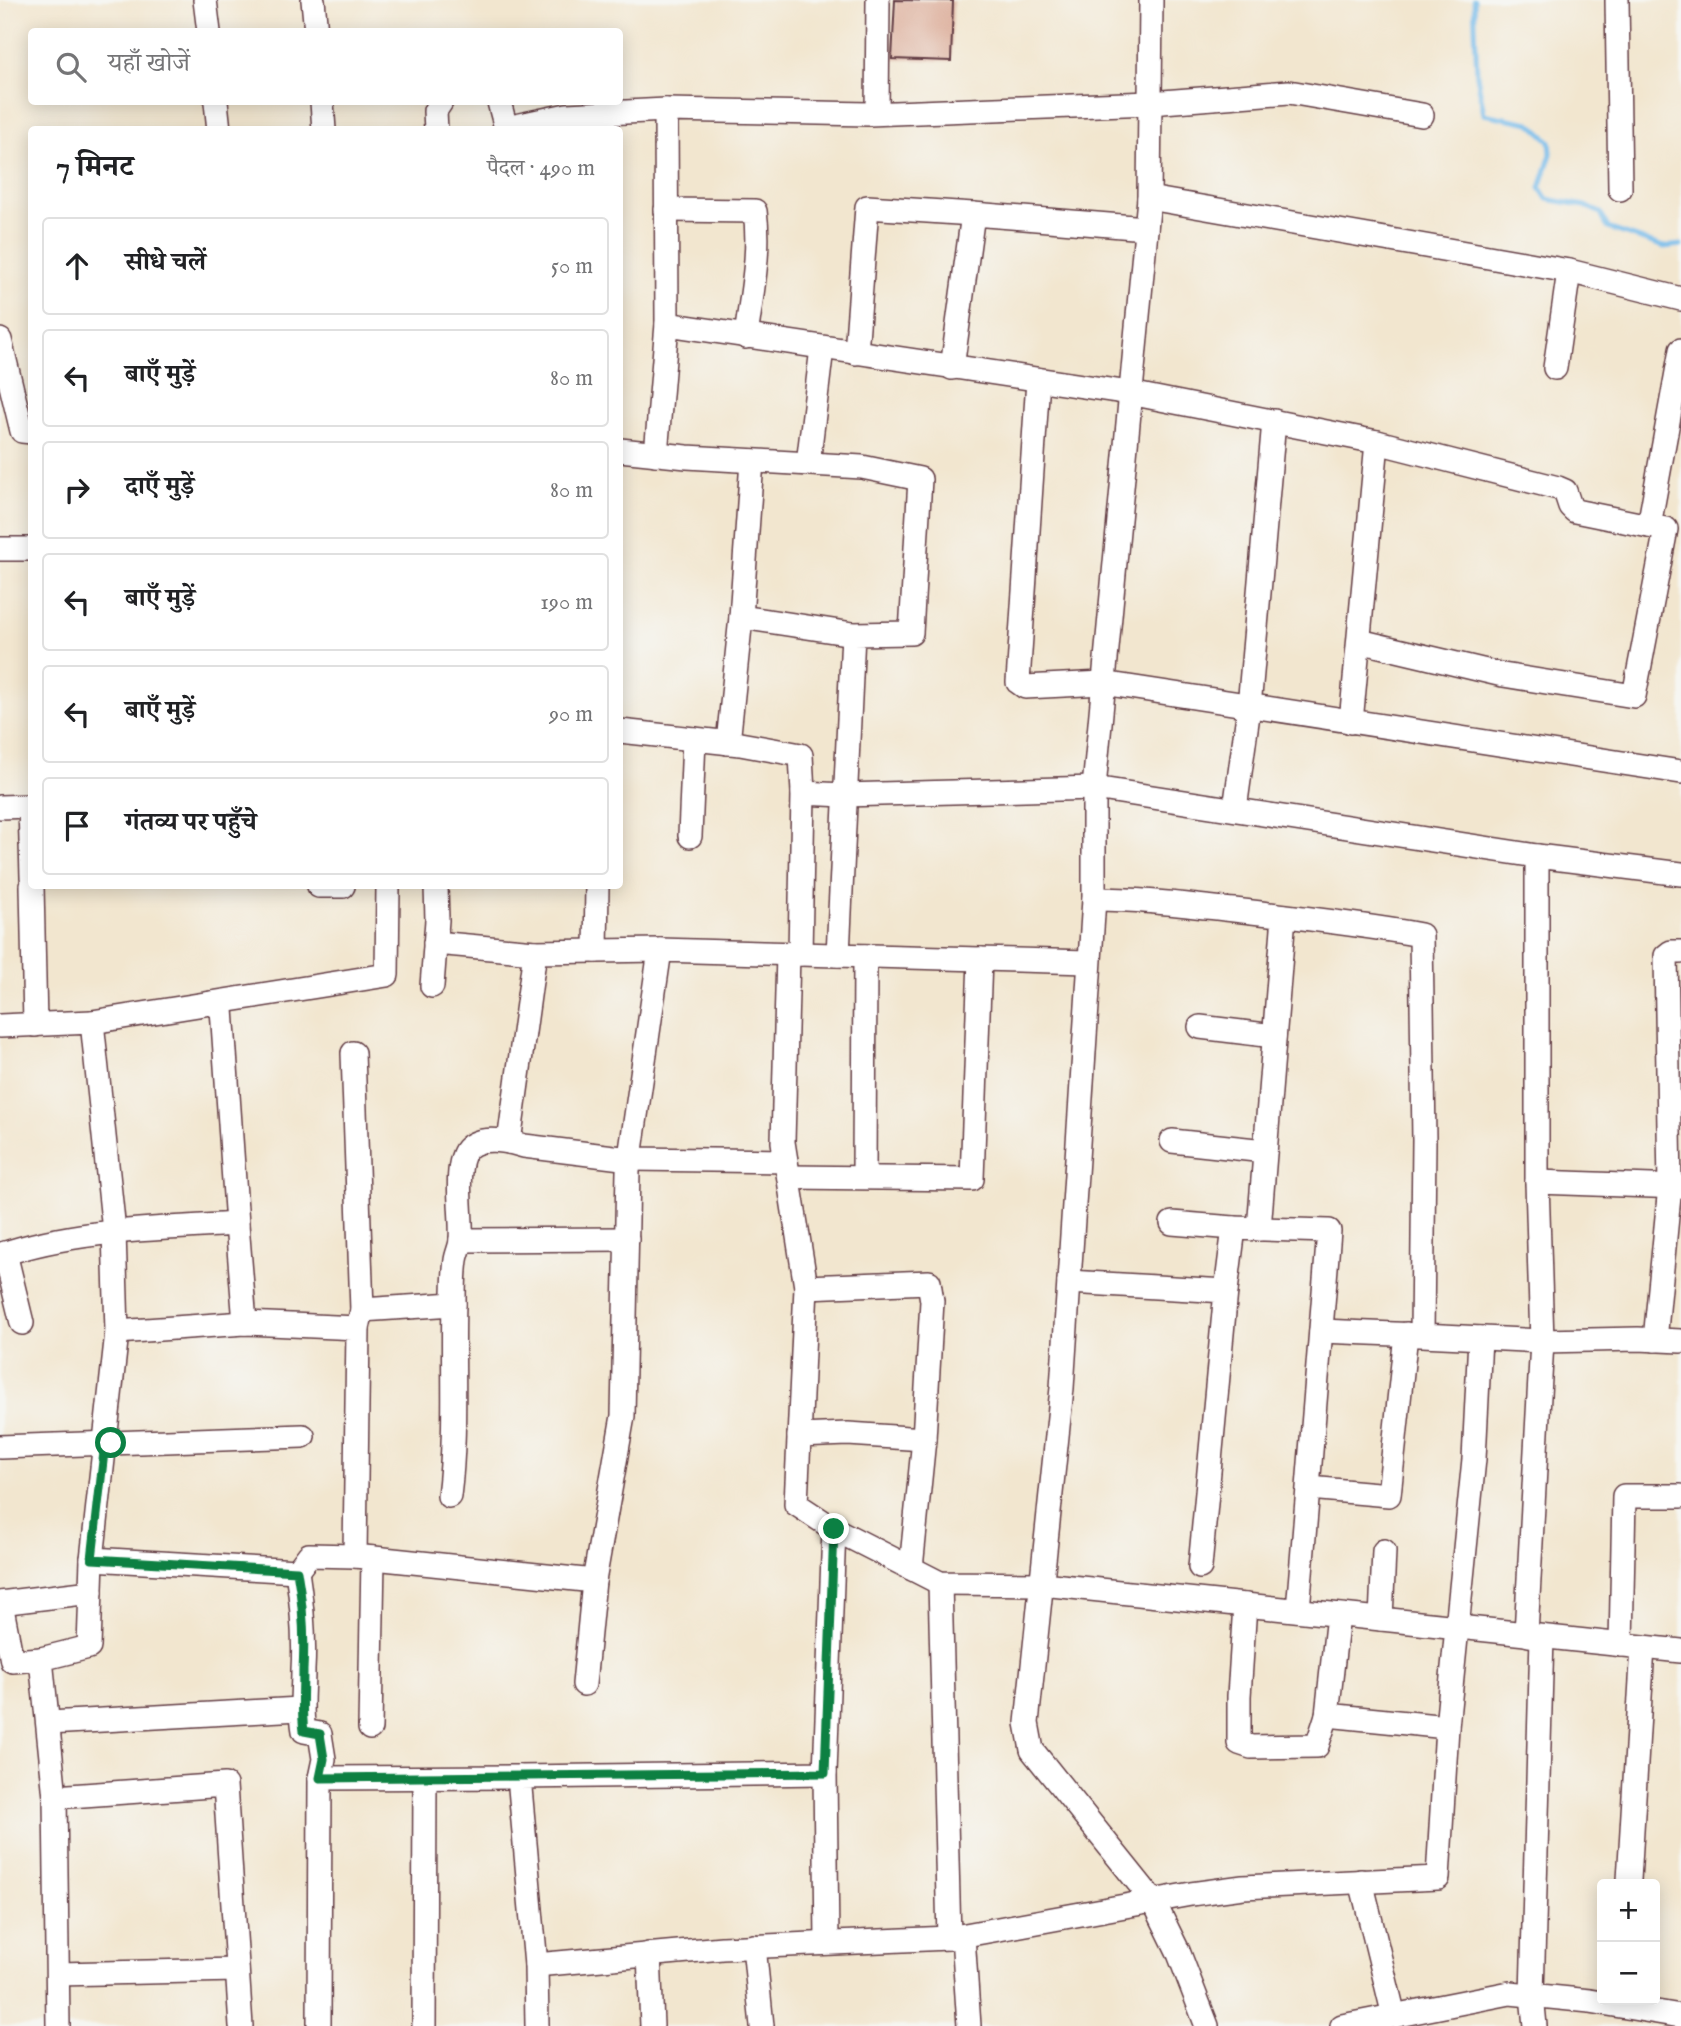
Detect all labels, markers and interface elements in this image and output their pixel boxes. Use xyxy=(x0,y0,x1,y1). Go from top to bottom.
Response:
search box xyxy=(28,28,623,105)
text: यहाँ खोजें xyxy=(108,47,190,80)
icon: search xyxy=(52,48,90,86)
text: 7 मिनट xyxy=(56,149,133,187)
text: पैदल · 490 m xyxy=(487,154,595,183)
text: सीधे चलें xyxy=(125,246,206,279)
icon: ahead xyxy=(58,247,96,285)
text: 50 m xyxy=(551,252,593,281)
text: बाएँ मुड़ें xyxy=(125,358,195,391)
icon: left xyxy=(58,359,96,397)
text: 80 m xyxy=(550,364,593,393)
text: दाएँ मुड़ें xyxy=(125,470,194,503)
icon: right xyxy=(58,471,96,509)
text: 80 m xyxy=(550,476,593,505)
text: बाएँ मुड़ें xyxy=(125,582,195,615)
icon: left xyxy=(58,583,96,621)
text: 190 m xyxy=(540,588,593,617)
text: बाएँ मुड़ें xyxy=(125,694,195,727)
icon: left xyxy=(58,695,96,733)
text: 90 m xyxy=(549,700,593,729)
text: गंतव्य पर पहुँचे xyxy=(125,806,257,839)
icon: arrive xyxy=(58,807,96,845)
route start xyxy=(95,1427,126,1458)
route end xyxy=(818,1513,849,1544)
map controls xyxy=(1597,1879,1660,2005)
button: + xyxy=(1597,1879,1660,1942)
button: − xyxy=(1597,1942,1660,2005)

